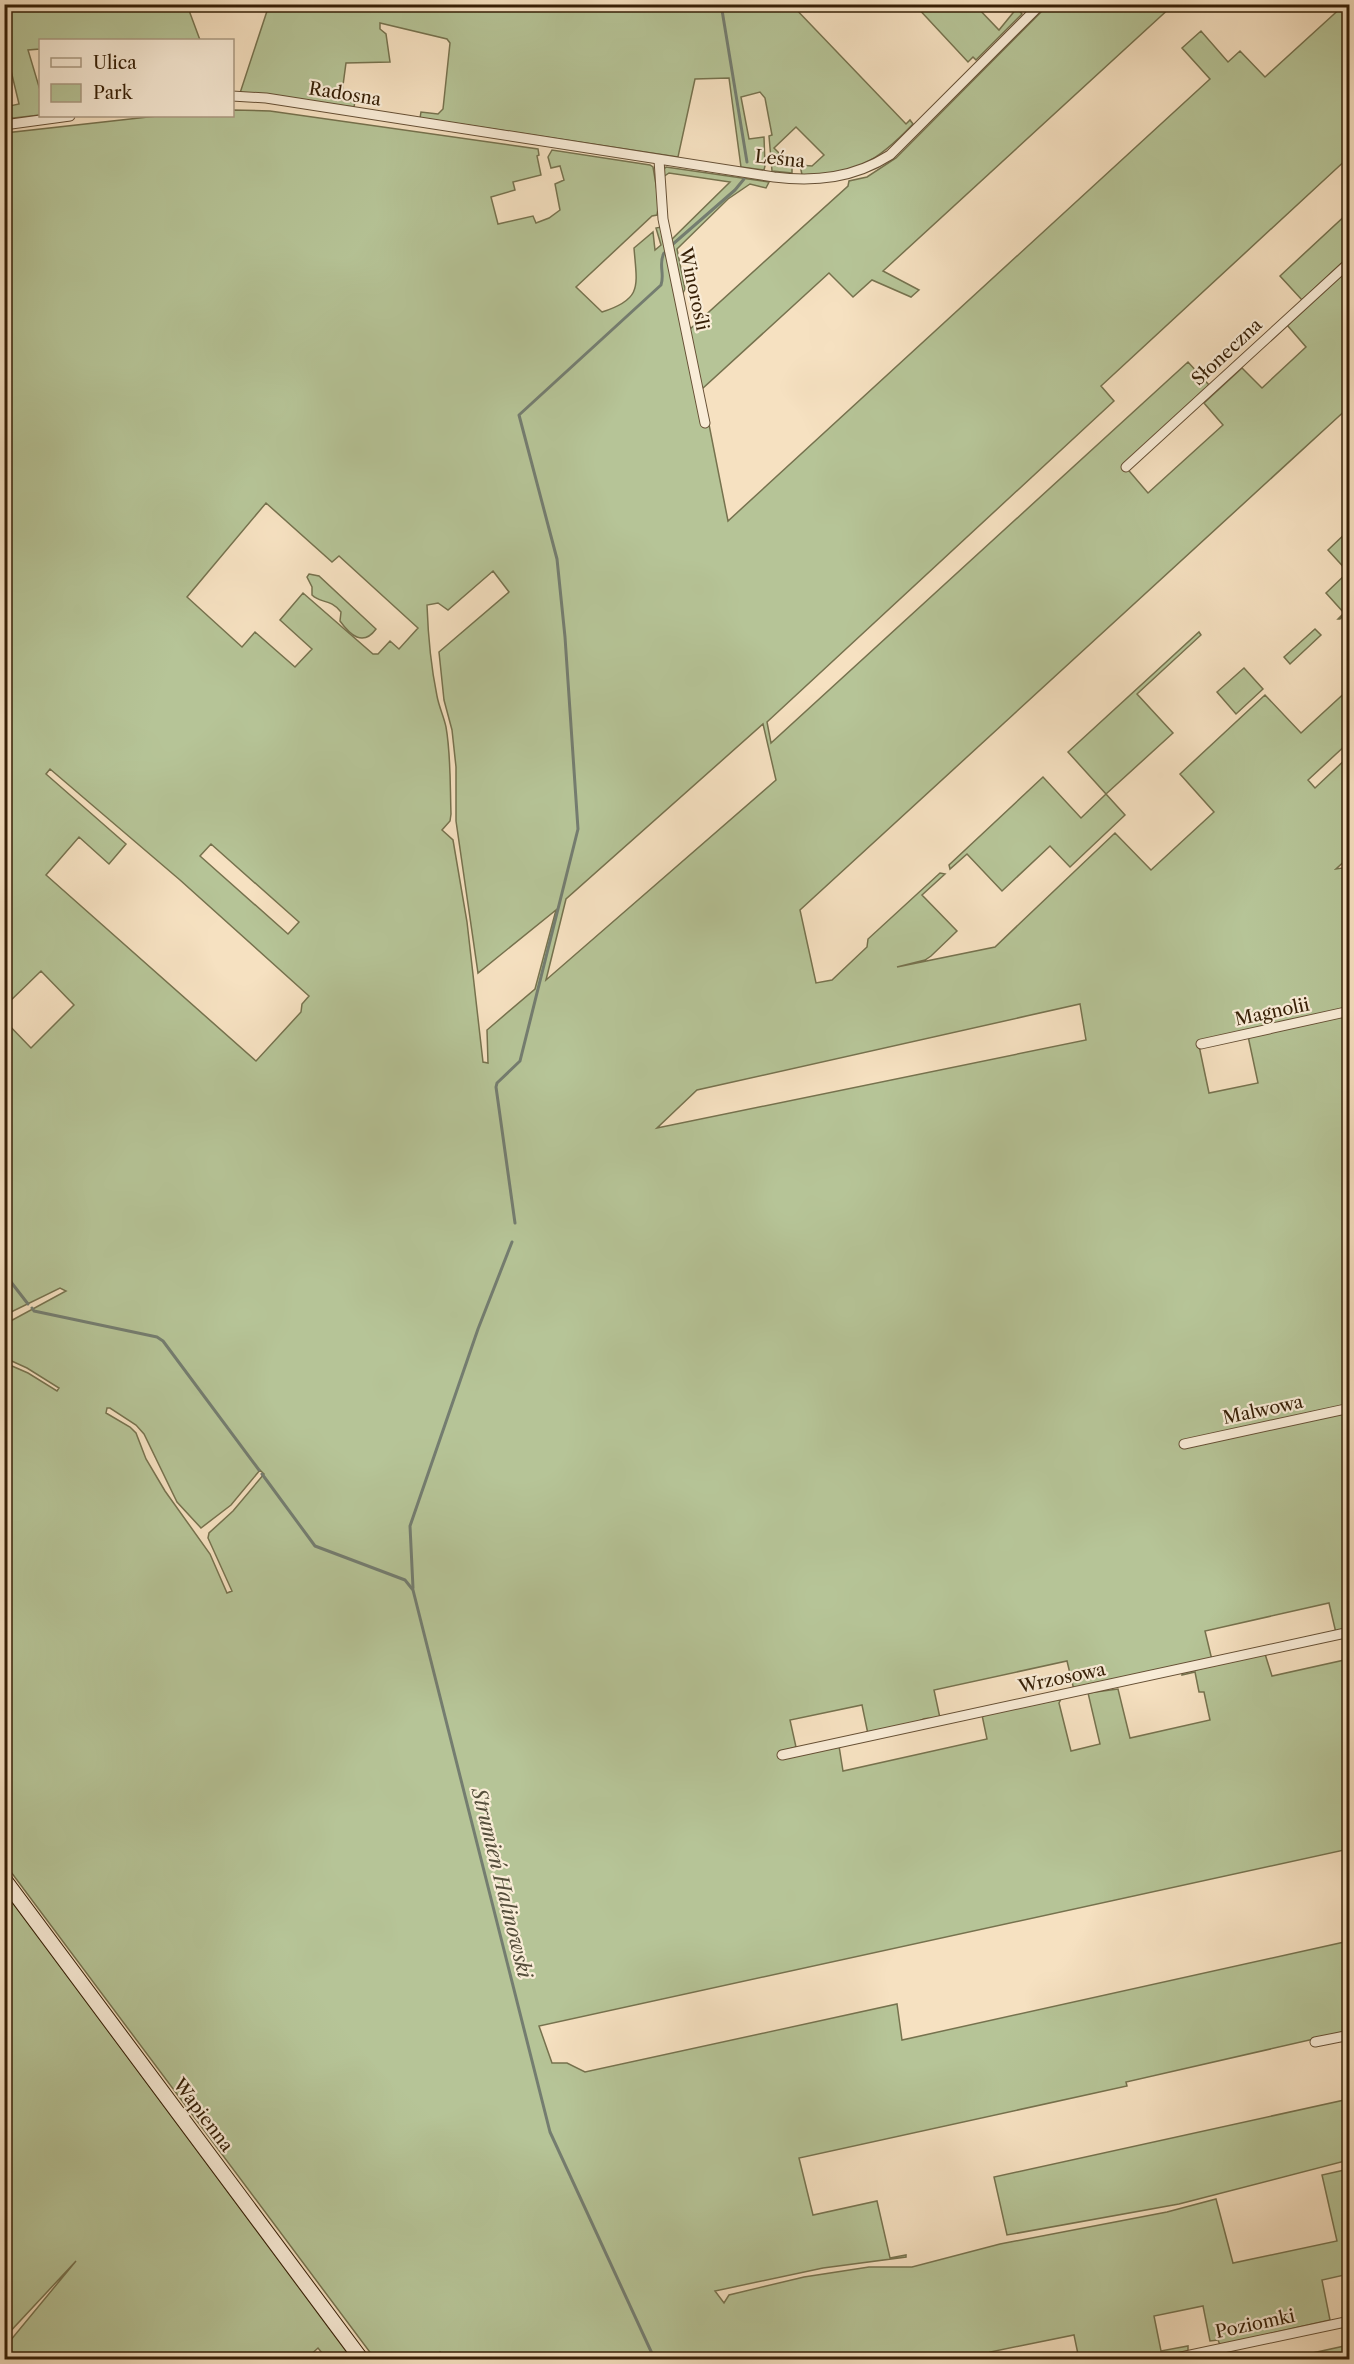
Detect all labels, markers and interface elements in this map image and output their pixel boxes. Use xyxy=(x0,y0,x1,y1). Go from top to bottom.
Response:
legend xyxy=(39,39,234,117)
text: Ulica xyxy=(93,52,137,74)
street label: Radosna xyxy=(307,77,383,111)
text: Park xyxy=(93,82,134,104)
street label: Leśna xyxy=(754,145,807,173)
street label: Winorośli xyxy=(674,244,714,333)
street label: Słoneczna xyxy=(1187,314,1267,390)
street label: Magnolii xyxy=(1233,993,1312,1031)
street label: Malwowa xyxy=(1221,1391,1306,1429)
street label: Wrzosowa xyxy=(1015,1658,1108,1698)
water label: Strumień Halinowski xyxy=(467,1784,538,1982)
street label: Wapienna xyxy=(168,2073,238,2156)
street label: Poziomki xyxy=(1213,2305,1297,2343)

